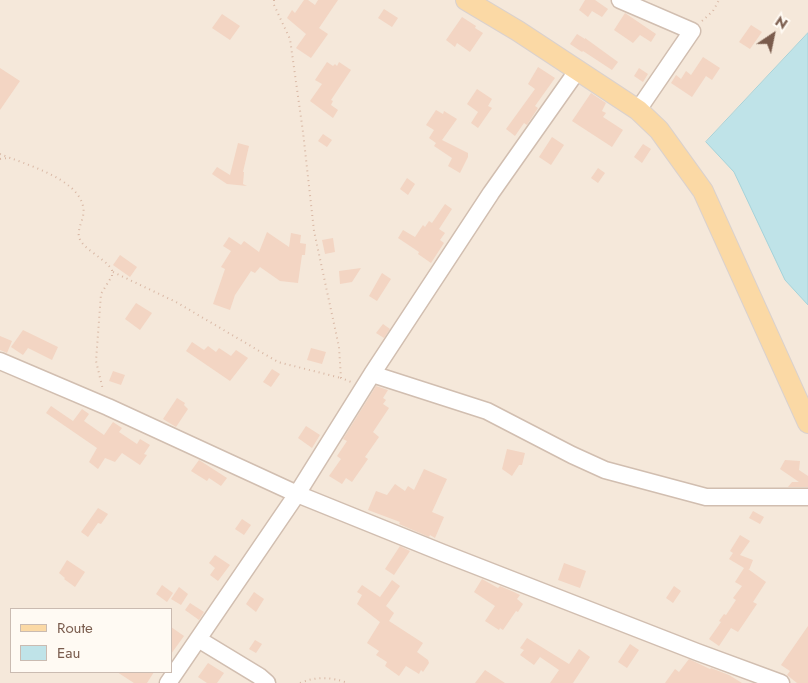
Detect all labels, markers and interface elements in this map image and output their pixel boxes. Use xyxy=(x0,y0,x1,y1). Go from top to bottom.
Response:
north arrow xyxy=(748,10,798,60)
text: N xyxy=(771,11,792,34)
legend xyxy=(10,608,172,673)
text: Route xyxy=(57,617,93,639)
text: Eau xyxy=(57,642,80,664)

